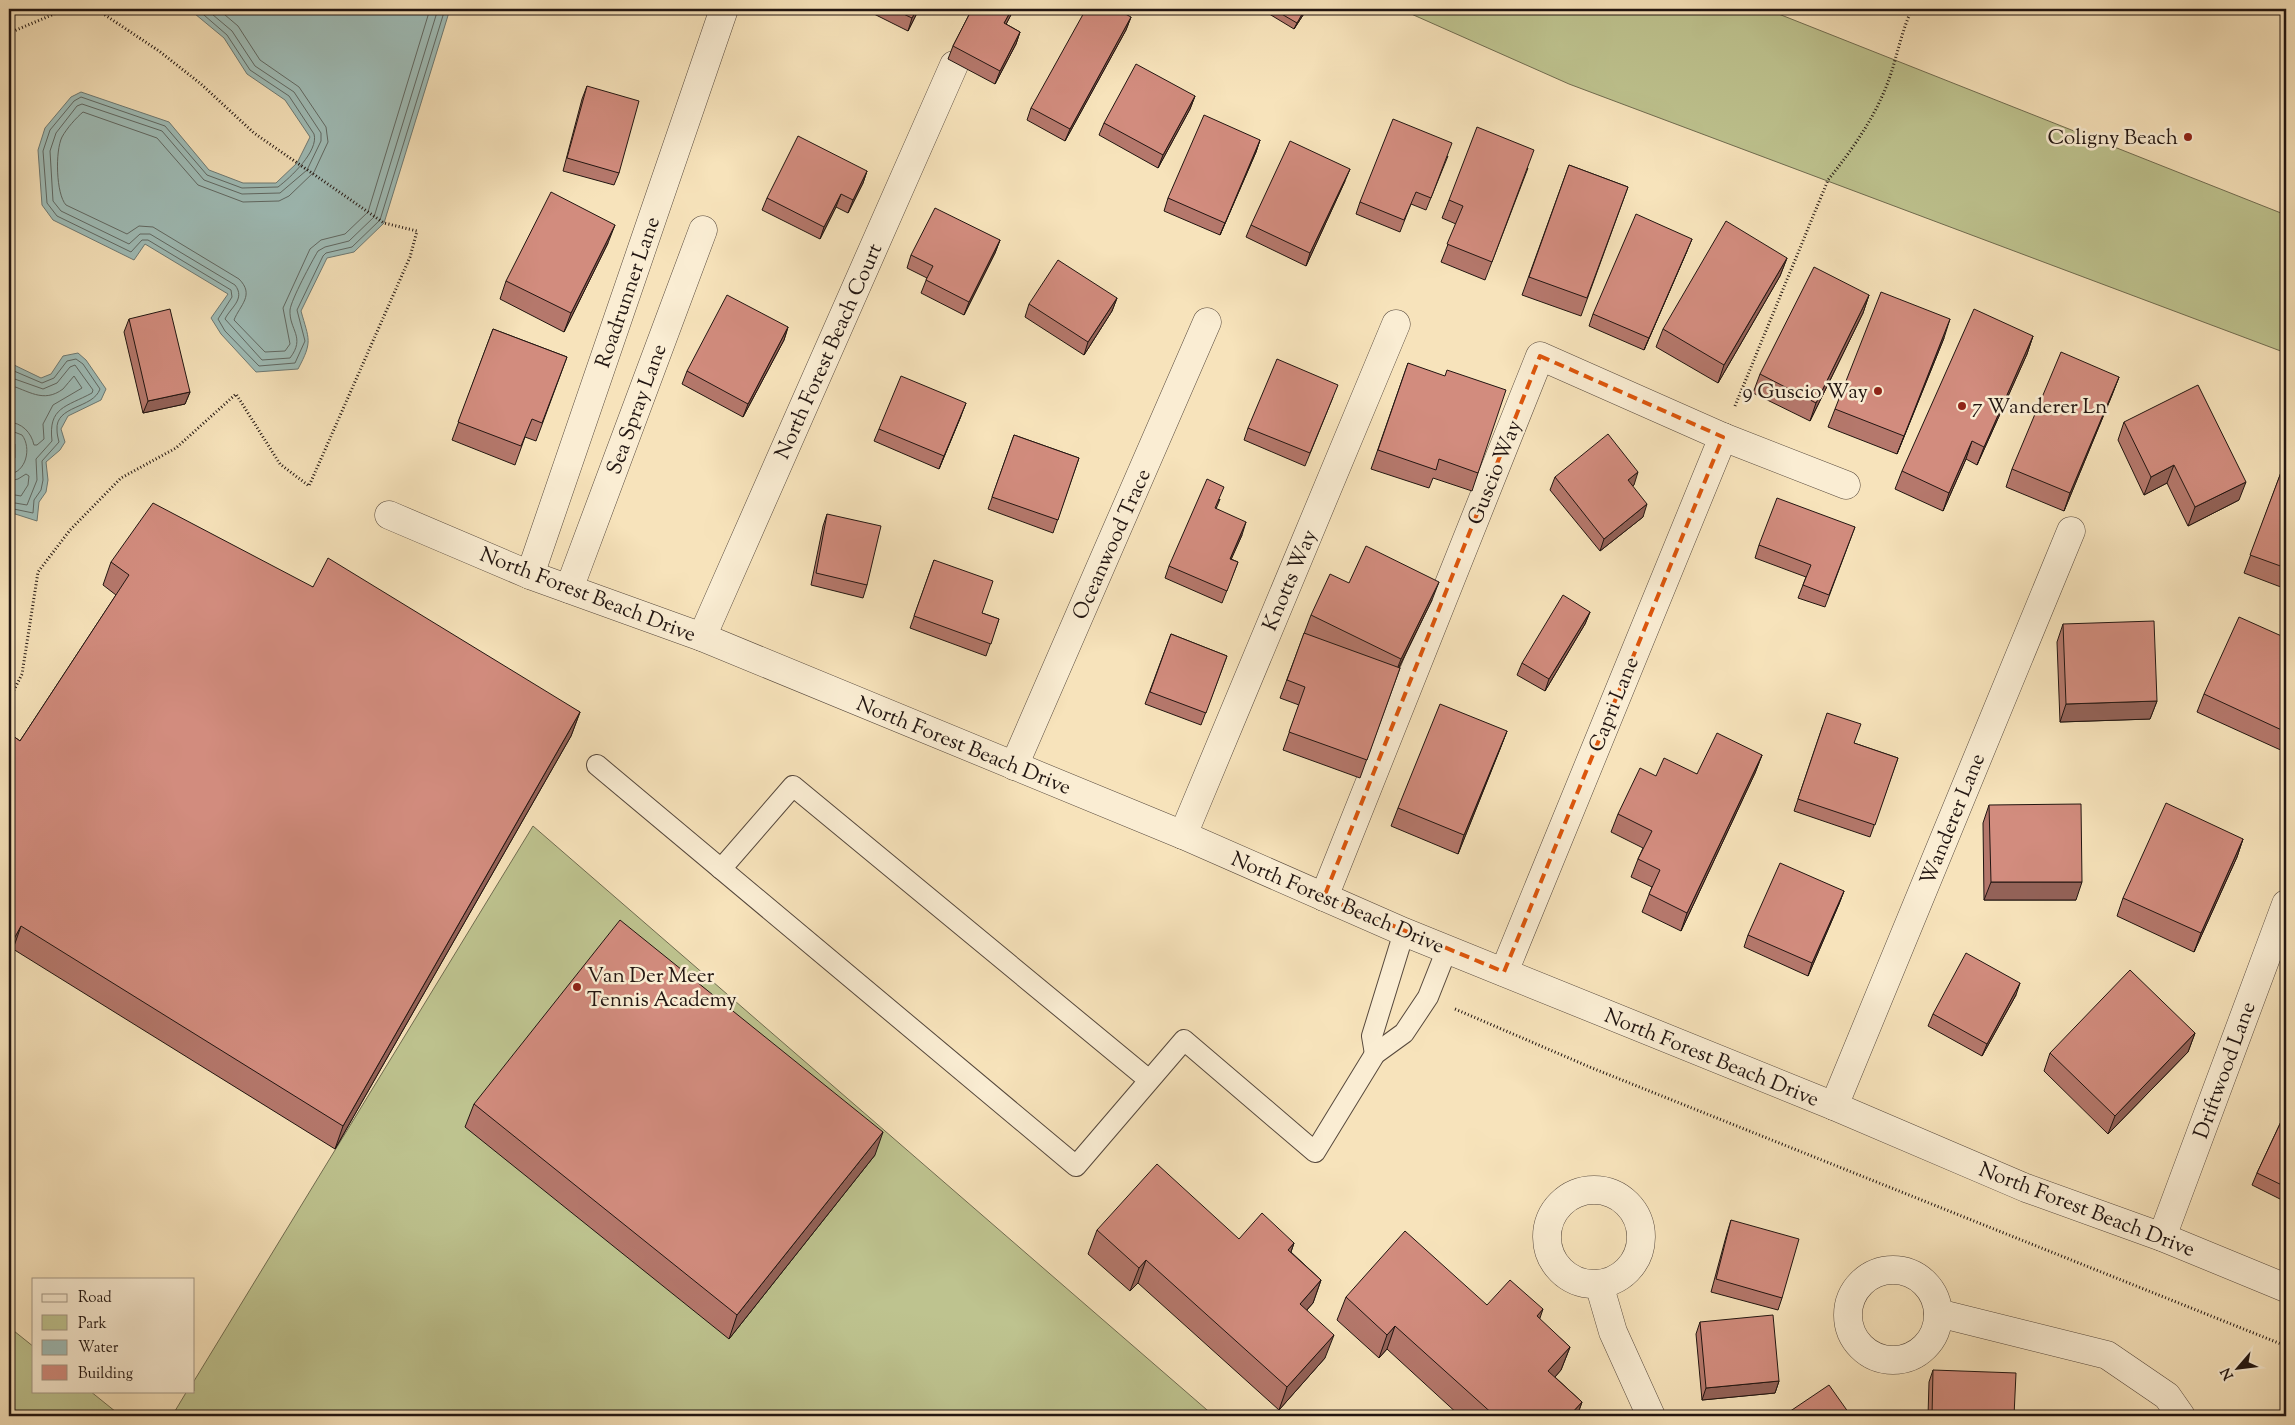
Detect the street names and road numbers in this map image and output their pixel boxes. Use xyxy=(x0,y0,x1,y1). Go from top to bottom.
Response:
street label: Roadrunner Lane xyxy=(589,213,669,372)
street label: North Forest Beach Court xyxy=(769,239,891,465)
street label: Sea Spray Lane xyxy=(600,340,675,479)
street label: Guscio Way xyxy=(1461,415,1531,530)
street label: Oceanwood Trace xyxy=(1066,464,1160,625)
street label: Knotts Way xyxy=(1256,525,1326,636)
street label: North Forest Beach Drive xyxy=(475,541,700,651)
street label: Capri Lane xyxy=(1582,653,1648,757)
street label: North Forest Beach Drive xyxy=(851,690,1075,804)
street label: Wanderer Lane xyxy=(1914,749,1994,890)
street label: North Forest Beach Drive xyxy=(1226,845,1449,962)
street label: Driftwood Lane xyxy=(2187,998,2265,1143)
street label: North Forest Beach Drive xyxy=(1599,1002,1823,1116)
street label: North Forest Beach Drive xyxy=(1974,1156,2199,1266)

